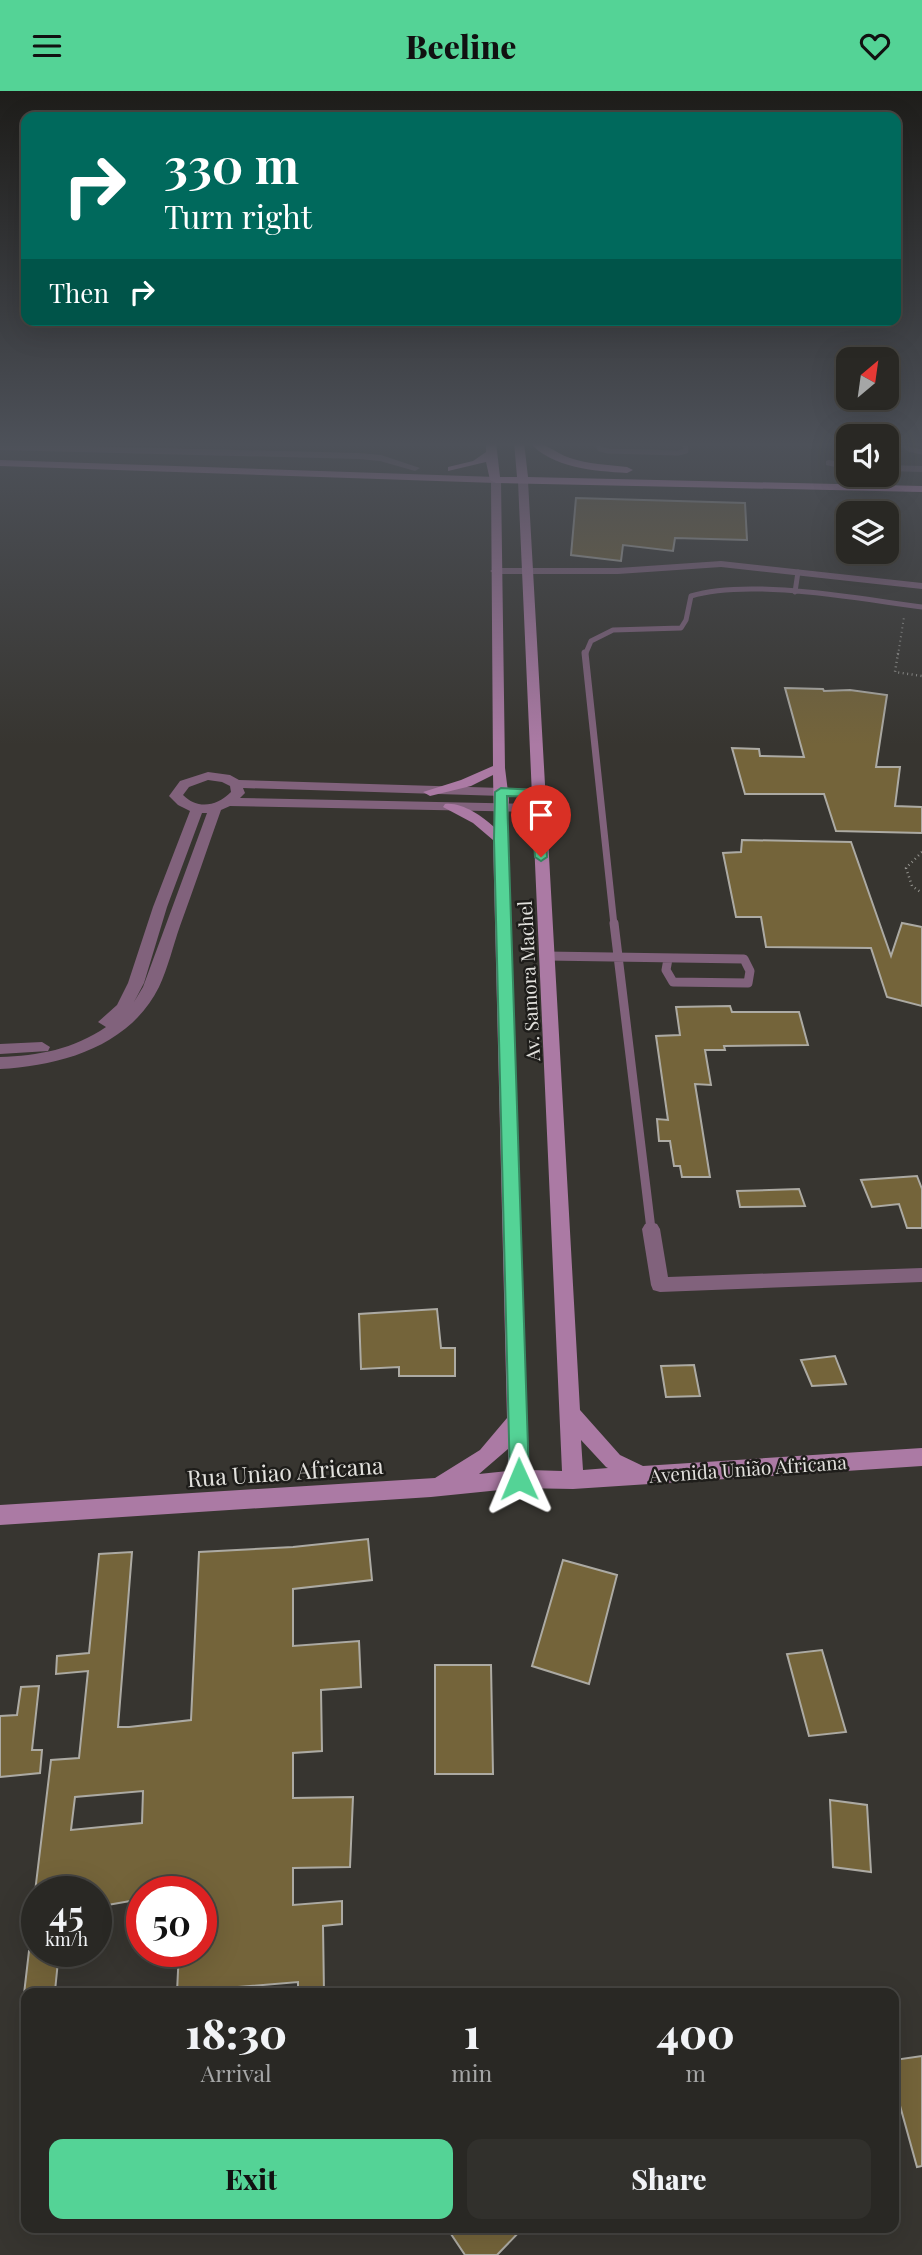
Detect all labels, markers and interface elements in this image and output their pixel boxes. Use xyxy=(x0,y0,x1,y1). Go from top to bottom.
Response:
text: Beeline xyxy=(406,24,516,67)
icon: menu xyxy=(28,27,66,65)
icon: heart xyxy=(856,27,894,65)
text: 330 m xyxy=(164,131,299,196)
icon: right xyxy=(49,140,140,231)
text: Turn right xyxy=(164,194,312,237)
icon: right xyxy=(123,273,161,311)
text: Then xyxy=(49,275,109,310)
north arrow xyxy=(836,347,900,409)
map controls xyxy=(836,347,899,564)
button: sound xyxy=(836,424,899,487)
button: layers xyxy=(836,501,899,564)
pin xyxy=(511,785,571,857)
icon: arrive xyxy=(522,796,560,834)
street label: Av. Samora Machel xyxy=(511,899,545,1063)
position arrow xyxy=(482,1442,556,1516)
street label: Avenida União Africana xyxy=(647,1448,848,1488)
street label: Rua Uniao Africana xyxy=(186,1449,385,1493)
speed limit sign: 50 xyxy=(126,1876,217,1967)
text: 45 xyxy=(49,1889,84,1936)
text: km/h xyxy=(45,1927,88,1951)
text: 18:30 xyxy=(185,2004,287,2060)
text: 1 xyxy=(464,2004,480,2060)
text: 400 xyxy=(657,2004,735,2060)
text: Arrival xyxy=(201,2057,272,2088)
text: min xyxy=(451,2057,492,2088)
text: m xyxy=(685,2057,706,2088)
button: Exit xyxy=(49,2139,453,2219)
button: Share xyxy=(467,2139,871,2219)

